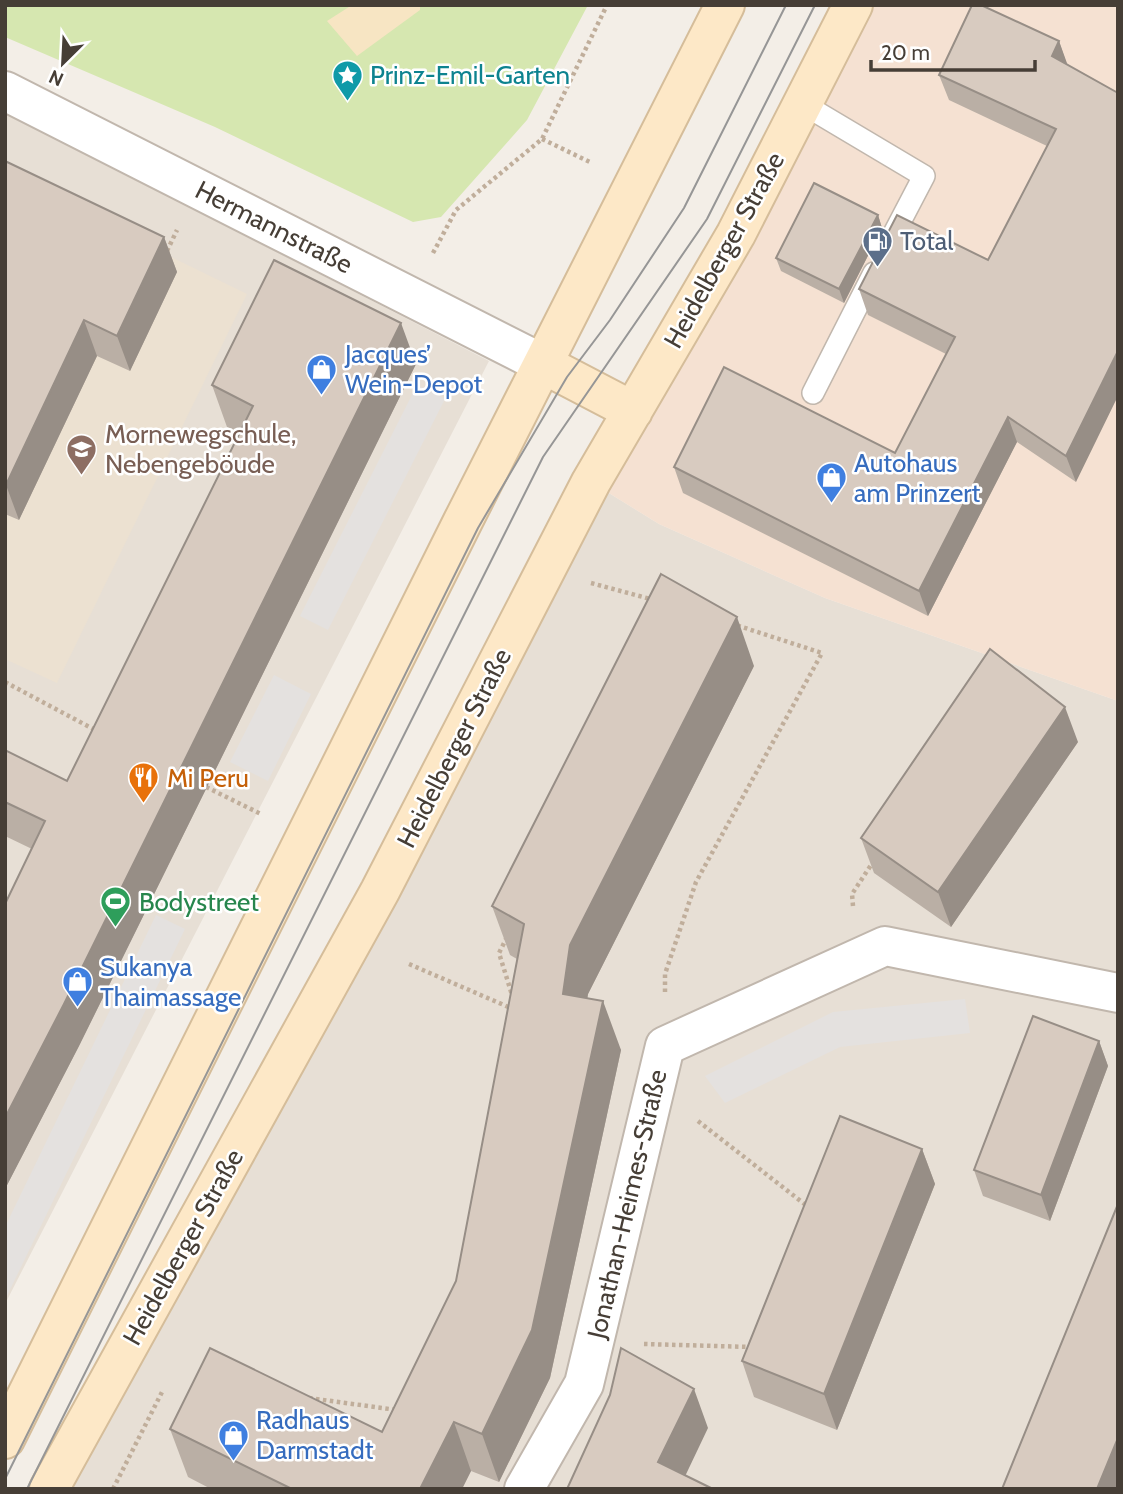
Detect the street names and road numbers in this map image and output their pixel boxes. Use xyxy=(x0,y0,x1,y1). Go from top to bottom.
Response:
street label: Heidelberger Straße xyxy=(657,146,791,354)
street label: Hermannstraße xyxy=(190,174,358,280)
street label: Heidelberger Straße xyxy=(390,643,518,853)
street label: Jonathan-Heimes-Straße xyxy=(580,1066,674,1342)
street label: Heidelberger Straße xyxy=(116,1143,250,1351)

